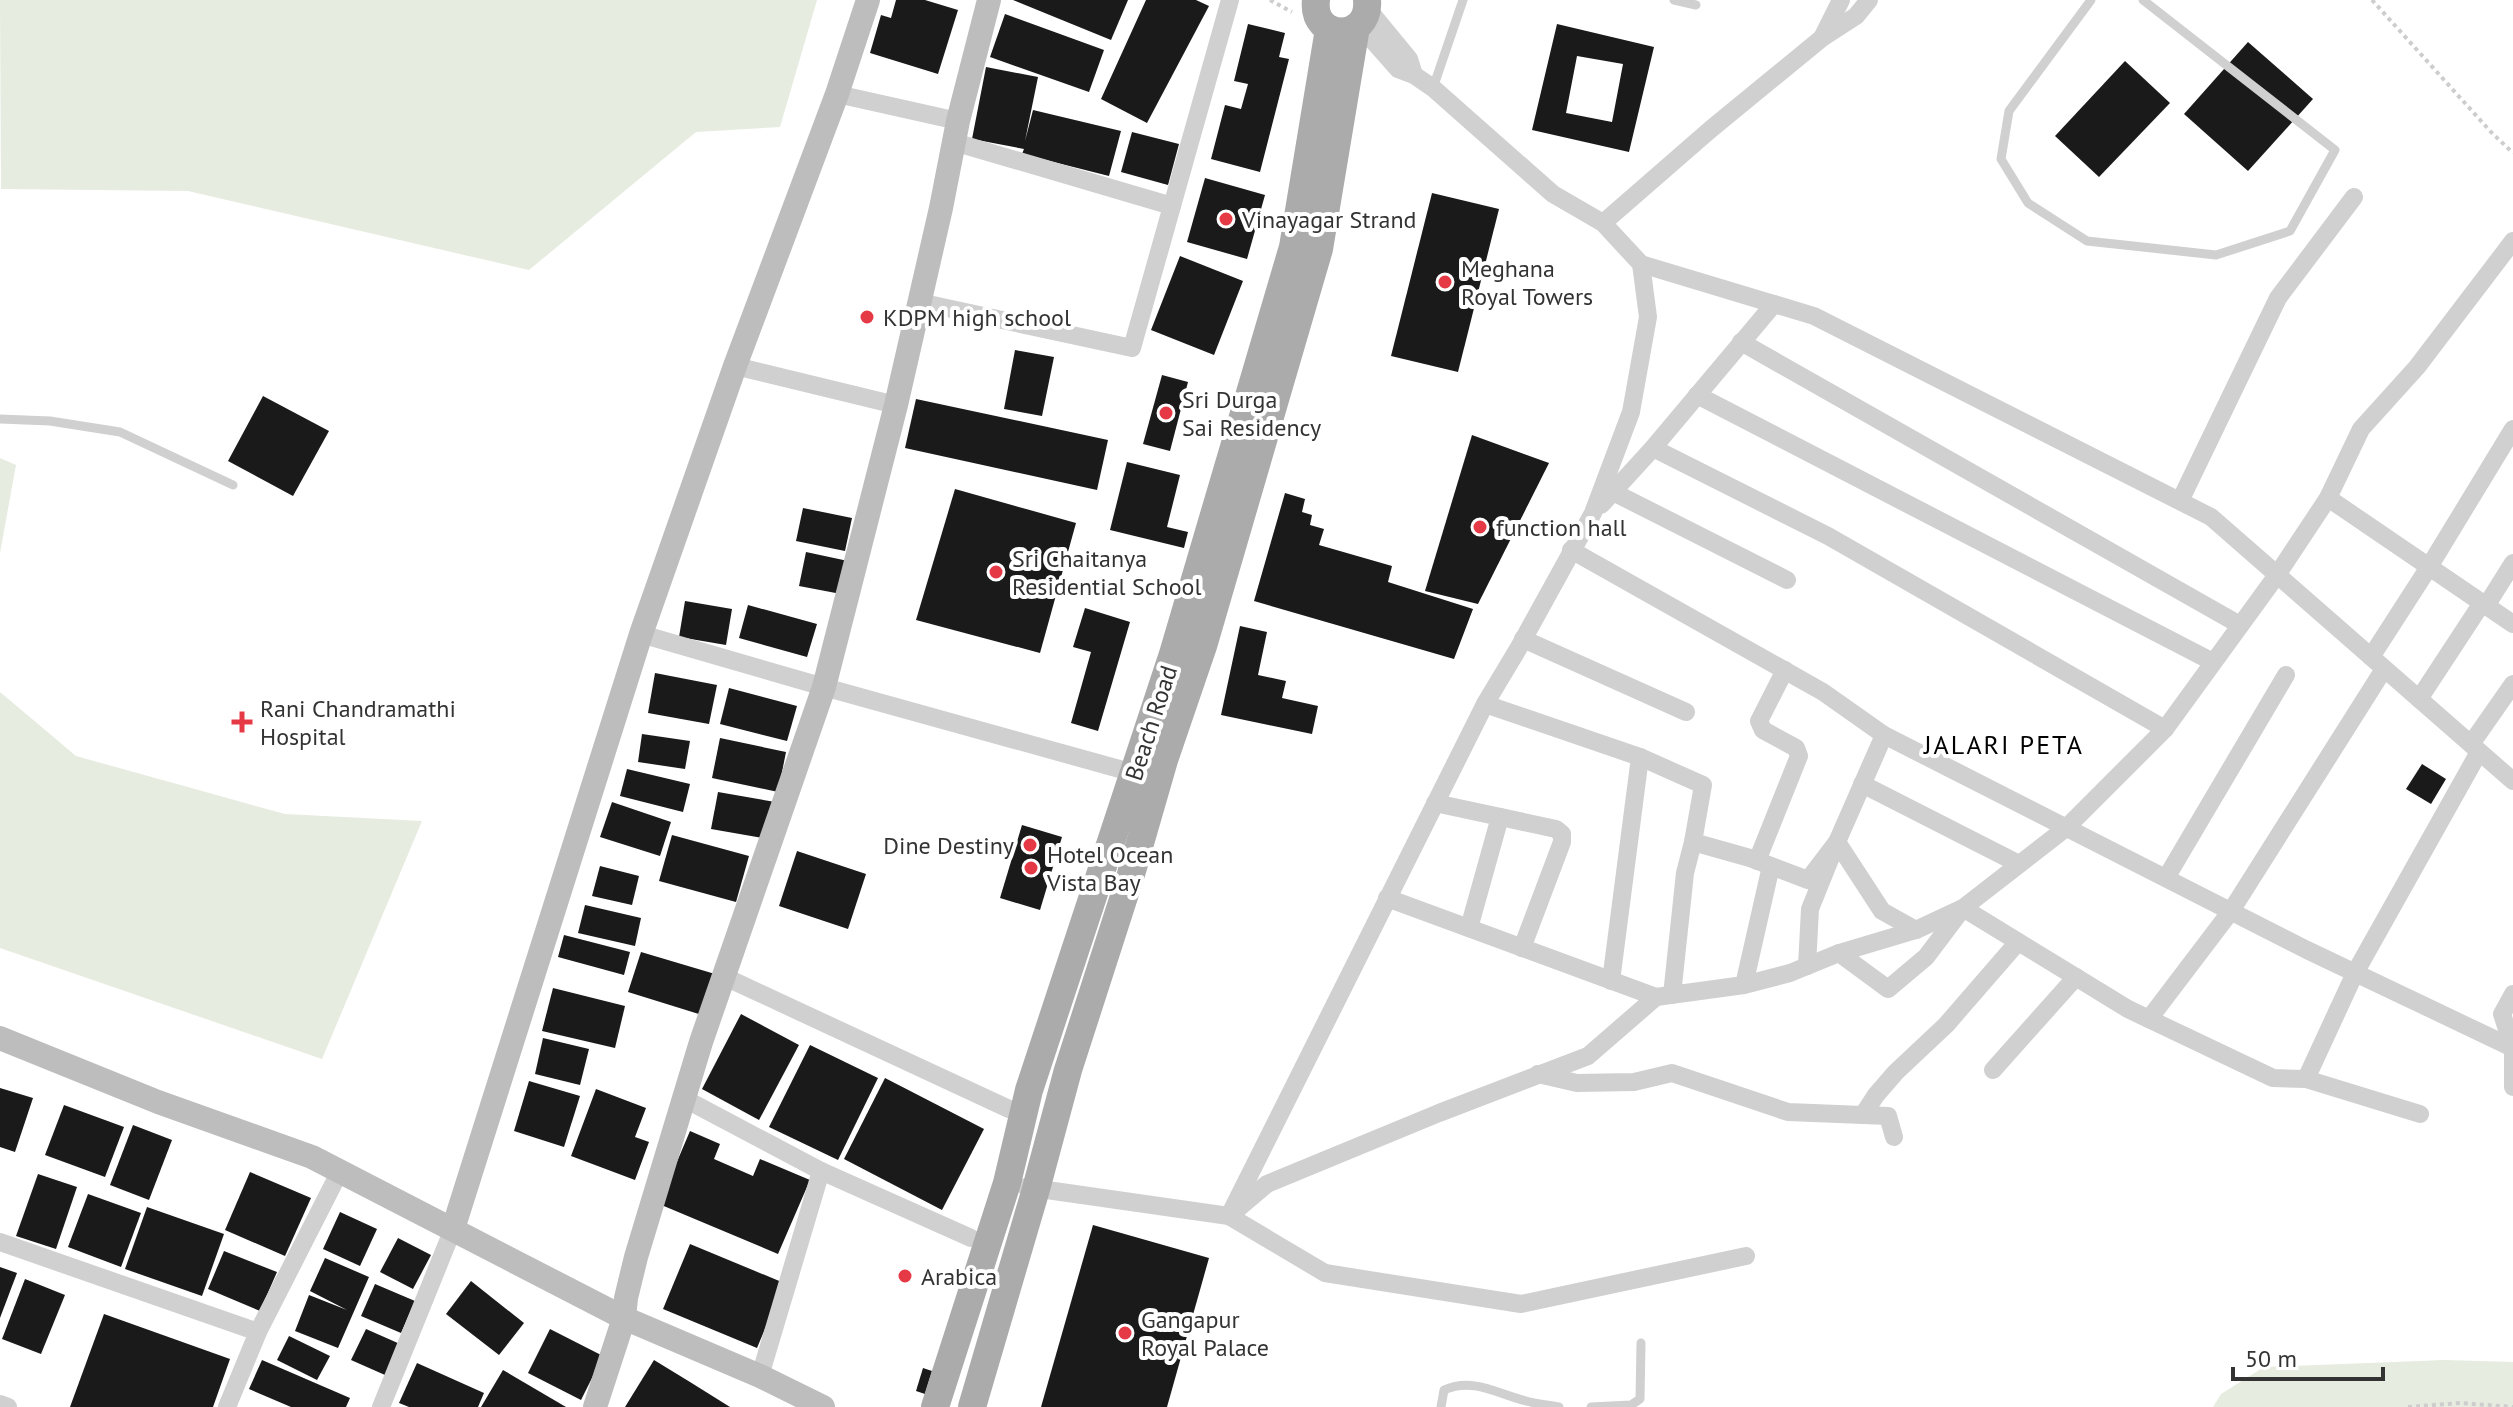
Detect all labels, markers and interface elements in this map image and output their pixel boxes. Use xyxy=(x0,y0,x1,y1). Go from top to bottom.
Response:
place label: Vinayagar Strand xyxy=(1241,204,1417,235)
marker: Vinayagar Strand xyxy=(1217,210,1235,228)
place label: Meghana Royal Towers xyxy=(1461,253,1593,312)
marker: Meghana Royal Towers xyxy=(1436,273,1454,291)
place label: KDPM high school xyxy=(883,302,1071,333)
marker: KDPM high school xyxy=(858,308,876,326)
place label: Sri Durga Sai Residency xyxy=(1182,384,1321,443)
marker: Sri Durga Sai Residency xyxy=(1157,404,1175,422)
place label: function hall xyxy=(1496,512,1627,543)
marker: function hall xyxy=(1471,518,1489,536)
place label: Sri Chaitanya Residential School xyxy=(1012,543,1201,602)
marker: Sri Chaitanya Residential School xyxy=(987,563,1005,581)
street label: Beach Road xyxy=(1118,661,1184,785)
place label: Rani Chandramathi Hospital xyxy=(260,693,456,752)
marker: Rani Chandramathi Hospital xyxy=(231,711,253,733)
district label: JALARI PETA xyxy=(1923,728,2084,761)
place label: Dine Destiny xyxy=(883,830,1014,861)
marker: Dine Destiny xyxy=(1021,836,1039,854)
place label: Hotel Ocean Vista Bay xyxy=(1046,839,1173,898)
marker: Hotel Ocean Vista Bay xyxy=(1022,859,1040,877)
place label: Arabica xyxy=(921,1261,997,1292)
marker: Arabica xyxy=(896,1267,914,1285)
place label: Gangapur Royal Palace xyxy=(1141,1304,1269,1363)
marker: Gangapur Royal Palace xyxy=(1116,1324,1134,1342)
scale bar xyxy=(2233,1331,2383,1381)
text: 50 m xyxy=(2245,1343,2297,1374)

